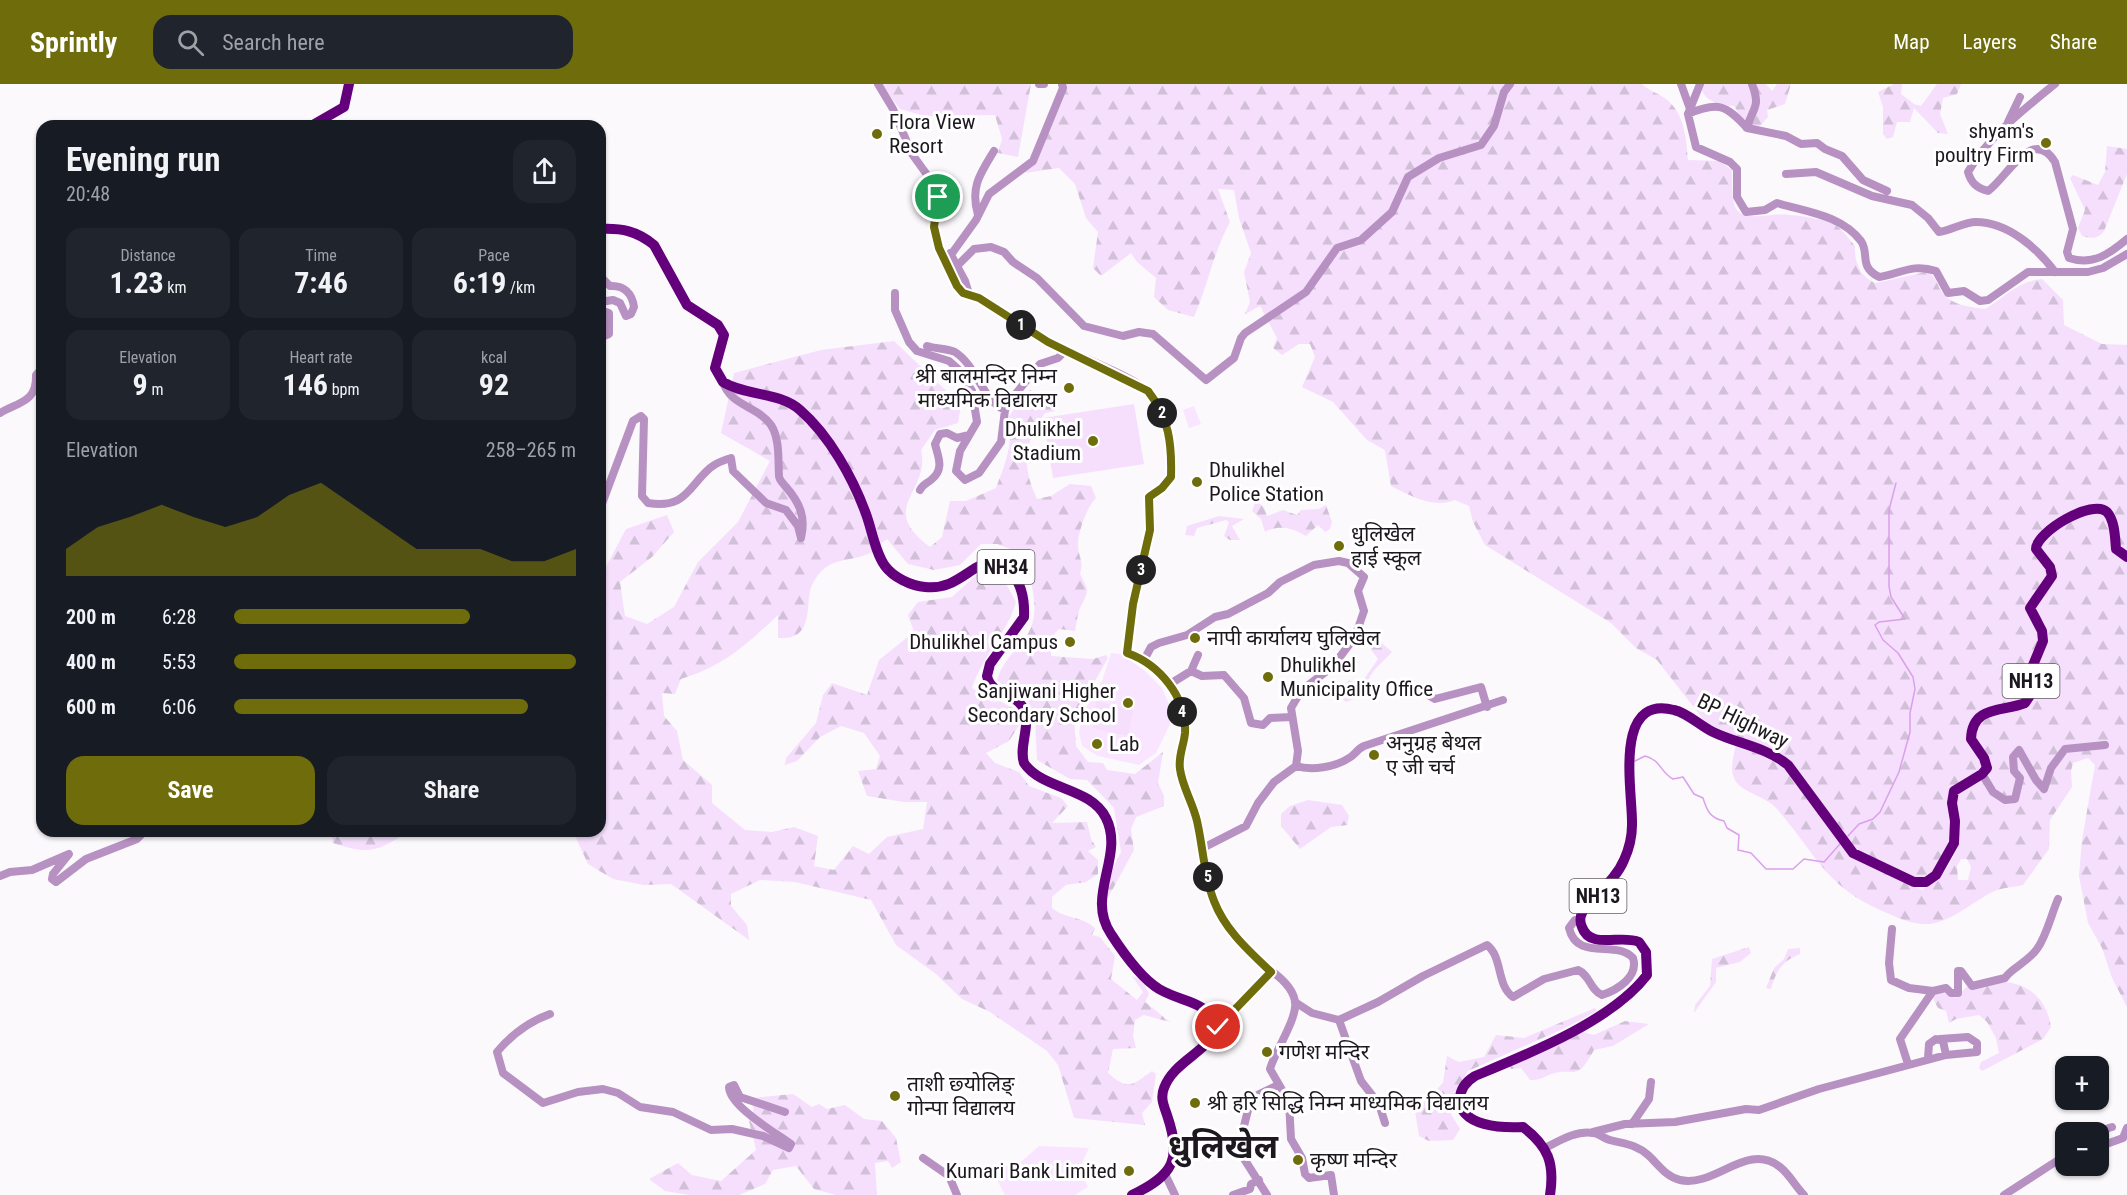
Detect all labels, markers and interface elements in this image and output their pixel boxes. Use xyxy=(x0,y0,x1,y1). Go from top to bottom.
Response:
search box xyxy=(153,15,573,69)
text: Sprintly xyxy=(30,26,117,59)
icon: search xyxy=(174,26,207,59)
text: Search here xyxy=(222,30,325,55)
text: Map xyxy=(1893,30,1930,54)
text: Layers xyxy=(1963,30,2017,54)
text: Share xyxy=(2050,30,2097,54)
place label: Flora View Resort xyxy=(889,110,976,158)
place label: shyam's poultry Firm xyxy=(1935,119,2034,167)
marker: Flora View Resort xyxy=(870,127,884,141)
marker: shyam's poultry Firm xyxy=(2039,136,2053,150)
text: Evening run xyxy=(66,140,221,179)
button: share xyxy=(513,140,576,203)
pin xyxy=(912,171,963,222)
icon: arrive xyxy=(921,180,954,213)
text: 20:48 xyxy=(66,182,110,206)
text: Distance xyxy=(120,246,176,265)
text: Time xyxy=(305,246,337,265)
text: Pace xyxy=(478,246,510,265)
text: 1.23 xyxy=(109,265,164,300)
text: 7:46 xyxy=(294,265,348,300)
text: 6:19 xyxy=(453,265,506,300)
text: km xyxy=(164,278,187,297)
text: /km xyxy=(506,278,535,297)
pin: 1 xyxy=(1006,310,1036,340)
text: 1 xyxy=(1017,315,1025,334)
text: Elevation xyxy=(119,348,177,367)
text: Heart rate xyxy=(289,348,353,367)
text: kcal xyxy=(481,348,507,367)
place label: श्री बालमन्दिर निम्न माध्यमिक विद्यालय xyxy=(915,364,1058,412)
text: 9 xyxy=(133,367,148,402)
text: 146 xyxy=(283,367,328,402)
text: 92 xyxy=(479,367,509,402)
text: m xyxy=(148,380,163,399)
text: bpm xyxy=(328,380,359,399)
marker: श्री बालमन्दिर निम्न माध्यमिक विद्यालय xyxy=(1062,381,1076,395)
pin: 2 xyxy=(1147,398,1177,428)
text: 2 xyxy=(1158,403,1166,422)
place label: Dhulikhel Stadium xyxy=(1005,417,1081,465)
marker: Dhulikhel Stadium xyxy=(1086,434,1100,448)
text: Elevation xyxy=(66,438,138,462)
text: 258–265 m xyxy=(486,438,576,462)
place label: Dhulikhel Police Station xyxy=(1209,458,1324,506)
marker: Dhulikhel Police Station xyxy=(1190,475,1204,489)
place label: धुलिखेल हाई स्कूल xyxy=(1351,522,1422,571)
marker: धुलिखेल हाई स्कूल xyxy=(1332,539,1346,553)
road number: NH34 xyxy=(978,550,1034,584)
pin: 3 xyxy=(1126,555,1156,585)
text: 3 xyxy=(1137,560,1145,579)
text: 200 m xyxy=(66,605,116,629)
text: 6:28 xyxy=(162,605,196,629)
place label: नापी कार्यालय घुलिखेल xyxy=(1207,626,1381,651)
place label: Dhulikhel Campus xyxy=(909,630,1058,654)
marker: नापी कार्यालय घुलिखेल xyxy=(1188,631,1202,645)
marker: Dhulikhel Campus xyxy=(1063,635,1077,649)
text: 400 m xyxy=(66,650,116,674)
text: 5:53 xyxy=(162,650,196,674)
place label: Dhulikhel Municipality Office xyxy=(1280,653,1433,701)
road number: NH13 xyxy=(2002,664,2060,698)
marker: Dhulikhel Municipality Office xyxy=(1261,670,1275,684)
place label: Sanjiwani Higher Secondary School xyxy=(968,679,1116,727)
street label: BP Highway xyxy=(1693,689,1793,753)
text: 600 m xyxy=(66,695,116,719)
text: 6:06 xyxy=(162,695,196,719)
marker: Sanjiwani Higher Secondary School xyxy=(1121,696,1135,710)
pin: 4 xyxy=(1167,697,1197,727)
text: 4 xyxy=(1178,702,1186,721)
place label: अनुग्रह बेथल ए जी चर्च xyxy=(1386,731,1482,779)
place label: Lab xyxy=(1109,732,1139,756)
marker: Lab xyxy=(1090,737,1104,751)
marker: अनुग्रह बेथल ए जी चर्च xyxy=(1367,748,1381,762)
button: Save xyxy=(66,756,315,825)
button: Share xyxy=(327,756,576,825)
pin: 5 xyxy=(1193,862,1223,892)
text: 5 xyxy=(1204,867,1212,886)
road number: NH13 xyxy=(1570,879,1626,913)
pin xyxy=(1192,1001,1243,1052)
icon: check xyxy=(1201,1010,1234,1043)
place label: गणेश मन्दिर xyxy=(1279,1040,1370,1064)
marker: गणेश मन्दिर xyxy=(1260,1045,1274,1059)
map controls xyxy=(2055,1056,2109,1176)
button: + xyxy=(2055,1056,2109,1110)
place label: ताशी छ्‍योलिङ् गोन्पा विद्यालय xyxy=(907,1072,1016,1120)
marker: ताशी छ्‍योलिङ् गोन्पा विद्यालय xyxy=(888,1089,902,1103)
place label: श्री हरि सिद्धि निम्न माध्यमिक विद्यालय xyxy=(1207,1091,1489,1115)
marker: श्री हरि सिद्धि निम्न माध्यमिक विद्यालय xyxy=(1188,1096,1202,1110)
button: − xyxy=(2055,1122,2109,1176)
district label: धुलिखेल xyxy=(1168,1127,1279,1168)
place label: कृष्ण मन्दिर xyxy=(1310,1148,1398,1173)
marker: कृष्ण मन्दिर xyxy=(1291,1153,1305,1167)
place label: Kumari Bank Limited xyxy=(946,1159,1117,1183)
marker: Kumari Bank Limited xyxy=(1122,1164,1136,1178)

